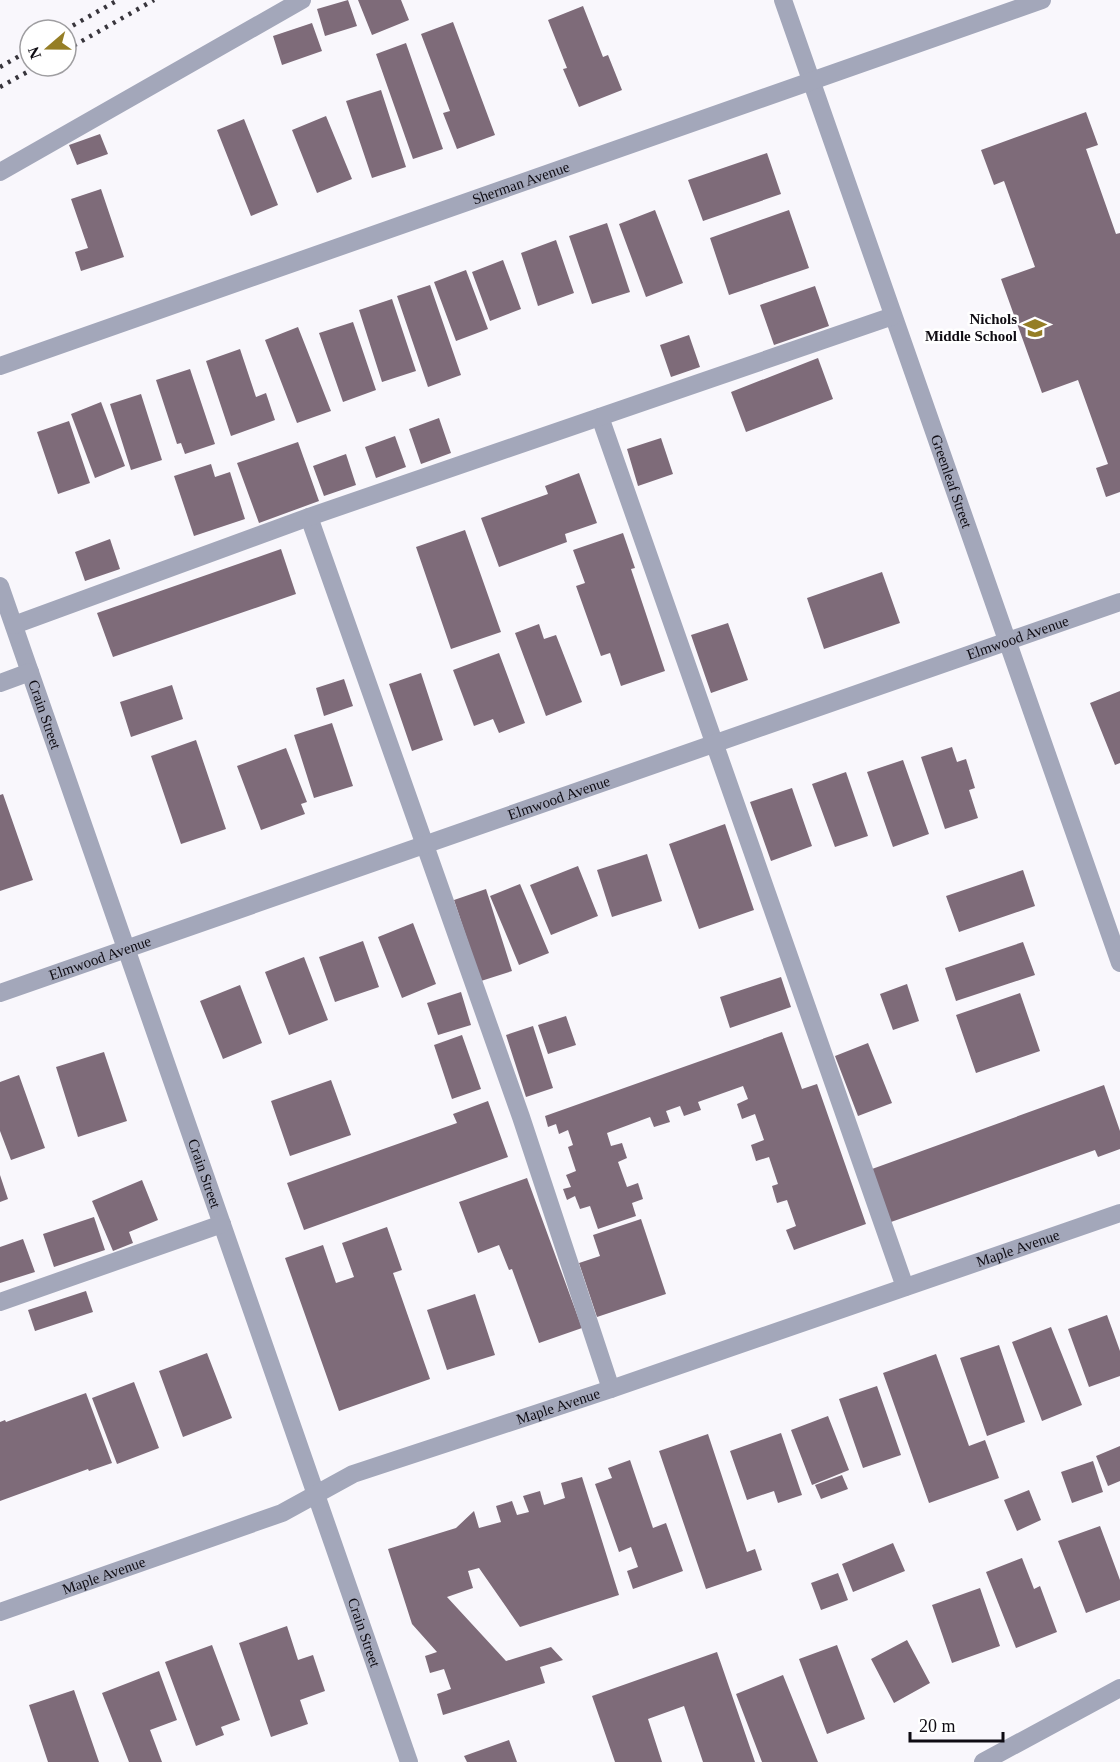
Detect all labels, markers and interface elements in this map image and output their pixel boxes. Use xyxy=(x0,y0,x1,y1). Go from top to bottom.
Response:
north arrow xyxy=(18,18,78,78)
text: N xyxy=(24,44,44,61)
street label: Sherman Avenue xyxy=(470,159,572,207)
place label: Nichols Middle School xyxy=(925,311,1017,344)
school or university icon: Nichols Middle School xyxy=(1022,315,1048,341)
street label: Greenleaf Street xyxy=(928,432,975,531)
street label: Elmwood Avenue xyxy=(965,612,1071,663)
street label: Crain Street xyxy=(25,678,64,752)
street label: Elmwood Avenue xyxy=(506,773,612,823)
street label: Elmwood Avenue xyxy=(47,933,153,983)
street label: Crain Street xyxy=(185,1137,224,1211)
street label: Maple Avenue xyxy=(974,1226,1062,1270)
street label: Maple Avenue xyxy=(515,1385,602,1428)
street label: Maple Avenue xyxy=(60,1554,148,1597)
street label: Crain Street xyxy=(345,1596,384,1670)
scale bar xyxy=(910,1705,1003,1743)
text: 20 m xyxy=(919,1716,956,1736)

